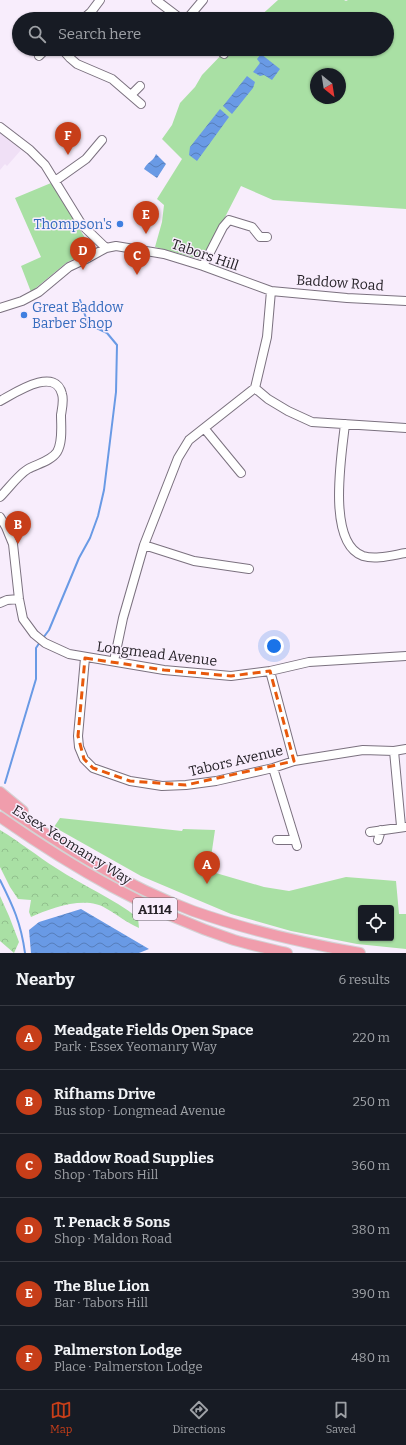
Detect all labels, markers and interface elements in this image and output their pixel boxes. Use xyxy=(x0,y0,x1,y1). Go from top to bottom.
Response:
search box xyxy=(12,12,394,56)
icon: search xyxy=(26,23,48,45)
text: Search here xyxy=(58,25,141,43)
north arrow xyxy=(310,68,346,104)
pin: F xyxy=(55,122,81,155)
pin: E xyxy=(133,201,159,234)
place label: Thompson's xyxy=(33,216,112,233)
marker: Thompson's xyxy=(115,219,125,229)
street label: Tabors Hill xyxy=(169,236,241,274)
pin: D xyxy=(70,237,96,270)
pin: C xyxy=(124,242,150,275)
street label: Baddow Road xyxy=(296,271,384,295)
place label: Great Baddow Barber Shop xyxy=(32,299,124,332)
marker: Great Baddow Barber Shop xyxy=(19,310,29,320)
pin: B xyxy=(5,511,31,544)
your location xyxy=(264,636,284,656)
street label: Longmead Avenue xyxy=(96,638,218,670)
street label: Tabors Avenue xyxy=(187,742,285,780)
street label: Essex Yeomanry Way xyxy=(9,801,135,889)
pin: A xyxy=(194,851,220,884)
road number: A1114 xyxy=(133,898,177,920)
map controls xyxy=(358,905,394,941)
button: locate xyxy=(358,905,394,941)
text: Nearby xyxy=(16,969,75,990)
text: 6 results xyxy=(338,972,390,987)
text: Meadgate Fields Open Space xyxy=(54,1021,254,1039)
text: A xyxy=(24,1030,34,1045)
text: 220 m xyxy=(353,1030,390,1045)
text: Park · Essex Yeomanry Way xyxy=(54,1039,217,1054)
text: Rifhams Drive xyxy=(54,1085,156,1103)
text: B xyxy=(25,1094,33,1109)
text: 250 m xyxy=(353,1094,390,1109)
text: Bus stop · Longmead Avenue xyxy=(54,1103,225,1118)
text: Baddow Road Supplies xyxy=(54,1149,214,1167)
text: C xyxy=(25,1158,33,1173)
text: 360 m xyxy=(352,1158,390,1173)
text: Shop · Tabors Hill xyxy=(54,1167,158,1182)
text: T. Penack & Sons xyxy=(54,1213,170,1231)
text: D xyxy=(24,1222,34,1237)
text: 380 m xyxy=(351,1222,390,1237)
text: Shop · Maldon Road xyxy=(54,1231,172,1246)
text: The Blue Lion xyxy=(54,1277,150,1295)
text: E xyxy=(25,1286,33,1301)
text: 390 m xyxy=(352,1286,390,1301)
text: Bar · Tabors Hill xyxy=(54,1295,148,1310)
text: Palmerston Lodge xyxy=(54,1341,182,1359)
text: F xyxy=(25,1350,33,1365)
text: 480 m xyxy=(351,1350,390,1365)
text: Place · Palmerston Lodge xyxy=(54,1359,203,1374)
tab: Map xyxy=(50,1399,72,1436)
tab: Directions xyxy=(173,1399,225,1436)
tab: Saved xyxy=(326,1399,356,1436)

